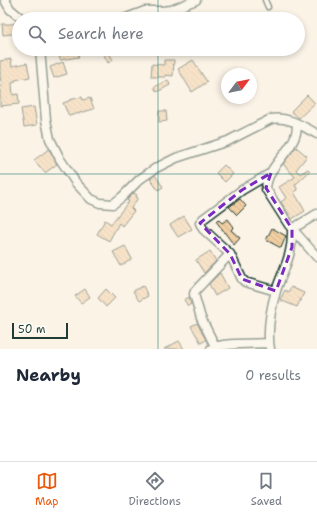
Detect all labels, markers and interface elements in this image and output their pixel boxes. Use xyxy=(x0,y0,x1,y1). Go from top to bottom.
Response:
search box xyxy=(12,12,305,56)
icon: search xyxy=(26,23,48,45)
text: Search here xyxy=(58,24,144,44)
north arrow xyxy=(221,68,257,104)
scale bar xyxy=(12,321,68,340)
text: 50 m xyxy=(18,322,46,337)
text: Nearby xyxy=(16,364,81,386)
text: 0 results xyxy=(245,367,301,384)
tab: Map xyxy=(35,470,59,509)
tab: Directions xyxy=(128,470,181,509)
tab: Saved xyxy=(251,470,282,509)

